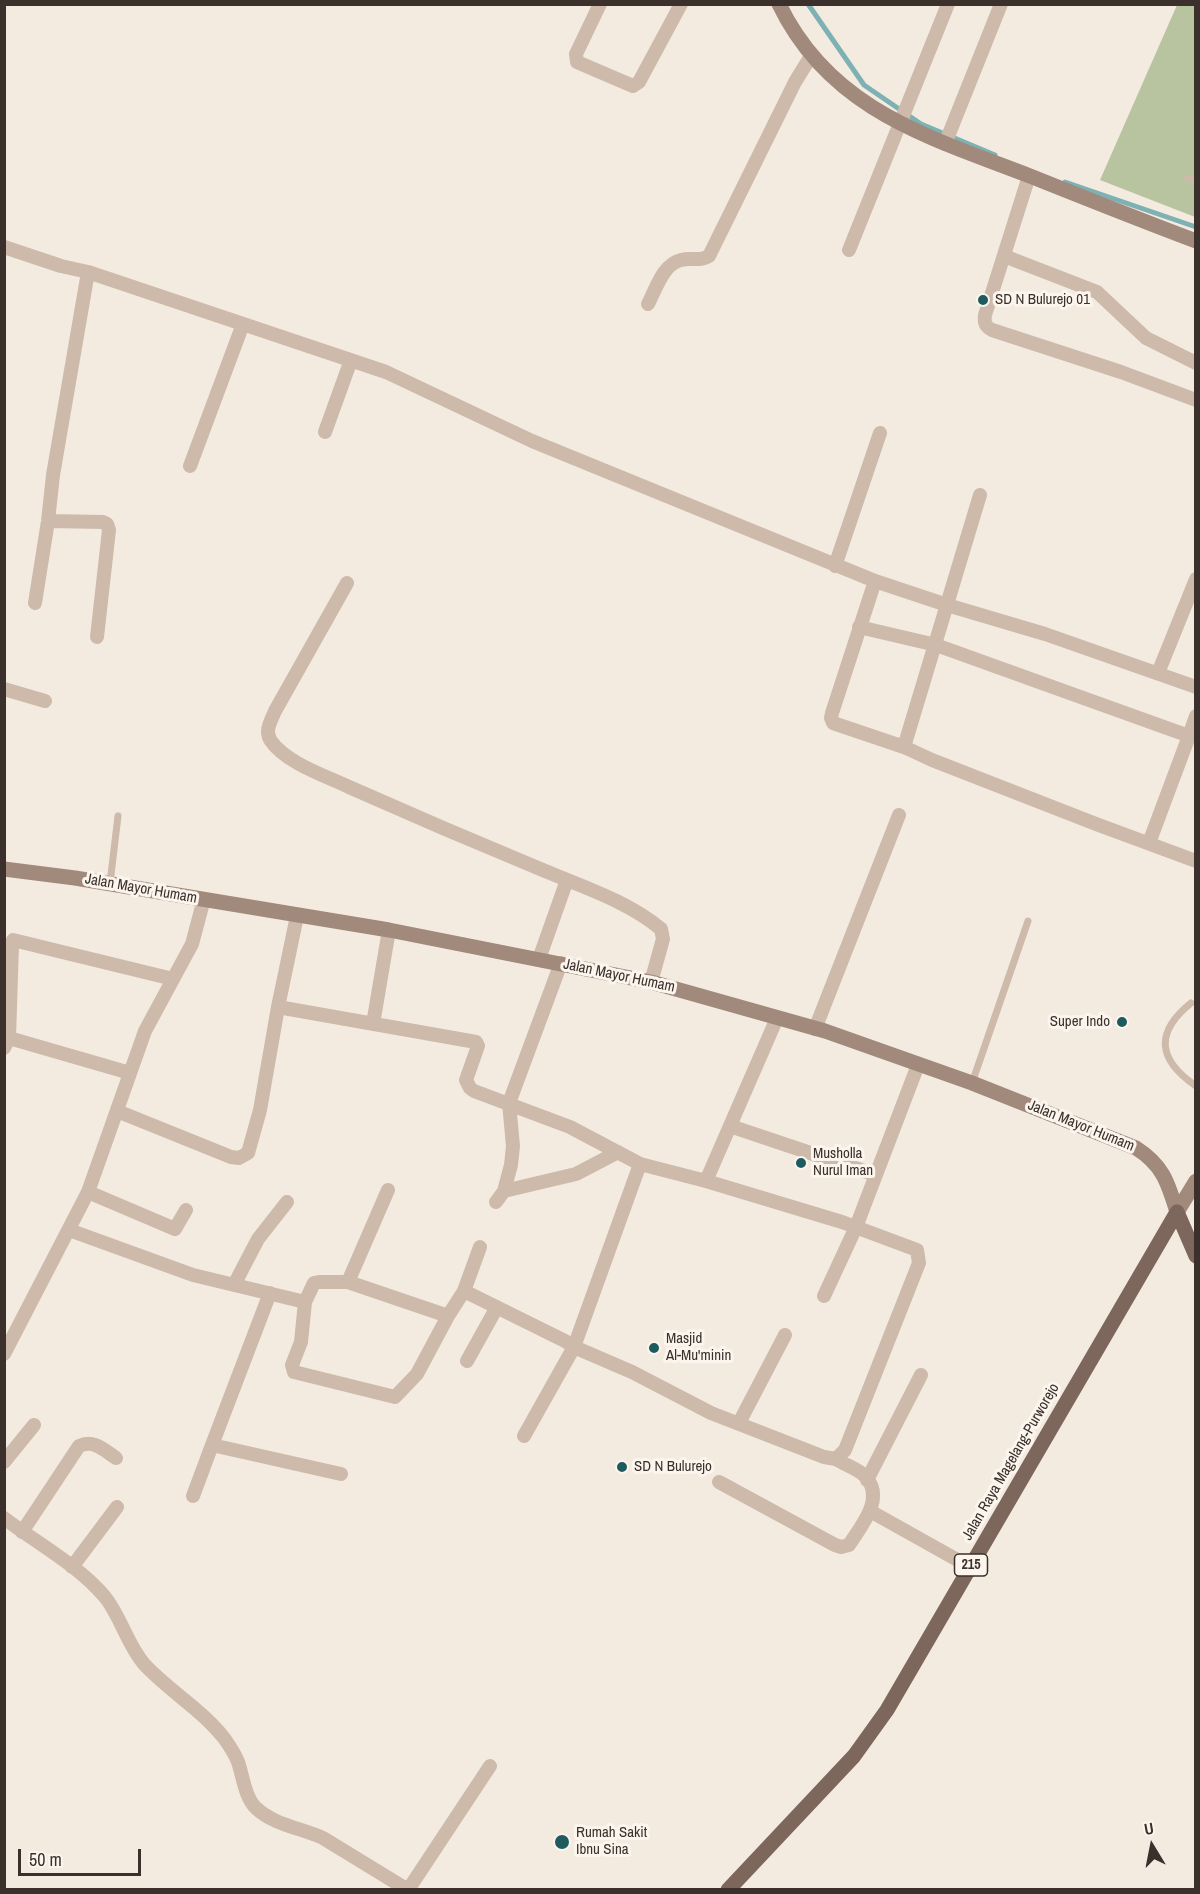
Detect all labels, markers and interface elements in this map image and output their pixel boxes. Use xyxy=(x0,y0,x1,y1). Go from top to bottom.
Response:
place label: SD N Bulurejo 01 xyxy=(995,291,1090,309)
marker: SD N Bulurejo 01 xyxy=(976,293,990,307)
street label: Jalan Mayor Humam xyxy=(84,870,198,908)
street label: Jalan Mayor Humam xyxy=(562,955,676,997)
place label: Super Indo xyxy=(1050,1013,1110,1031)
marker: Super Indo xyxy=(1115,1015,1129,1029)
street label: Jalan Mayor Humam xyxy=(1025,1096,1137,1156)
place label: Musholla Nurul Iman xyxy=(813,1145,873,1180)
marker: Musholla Nurul Iman xyxy=(794,1156,808,1170)
place label: Masjid Al-Mu'minin xyxy=(666,1330,731,1365)
marker: Masjid Al-Mu'minin xyxy=(647,1341,661,1355)
street label: Jalan Raya Magelang-Purworejo xyxy=(959,1380,1063,1544)
place label: SD N Bulurejo xyxy=(634,1458,712,1476)
marker: SD N Bulurejo xyxy=(615,1460,629,1474)
road number: 215 xyxy=(954,1554,988,1576)
north arrow xyxy=(1122,1816,1182,1876)
text: U xyxy=(1142,1817,1155,1840)
place label: Rumah Sakit Ibnu Sina xyxy=(576,1824,647,1859)
marker: Rumah Sakit Ibnu Sina xyxy=(553,1833,571,1851)
scale bar xyxy=(21,1837,144,1875)
text: 50 m xyxy=(29,1847,62,1872)

